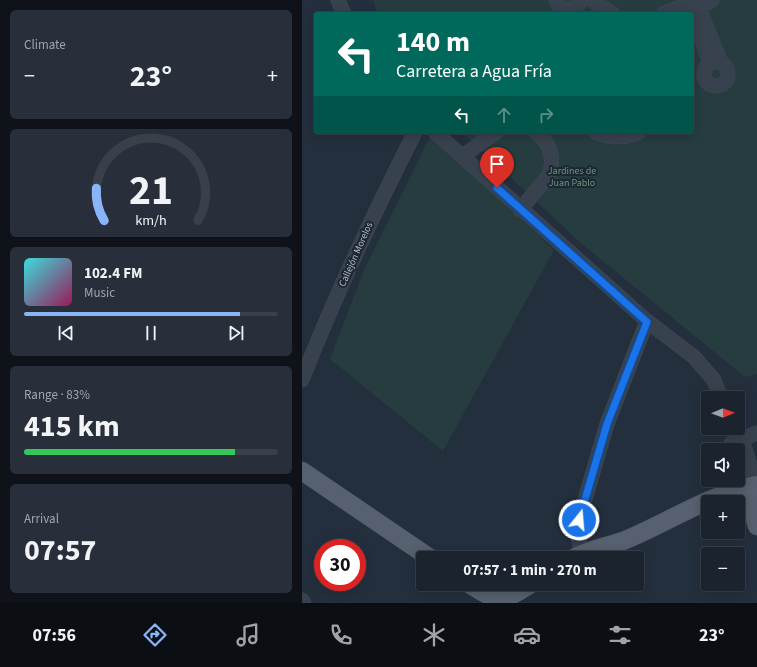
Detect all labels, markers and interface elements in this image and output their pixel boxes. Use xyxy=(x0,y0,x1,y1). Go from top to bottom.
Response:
text: 140 m xyxy=(396,22,470,62)
icon: left xyxy=(330,28,382,80)
text: Climate xyxy=(24,36,66,54)
text: 23° xyxy=(130,55,172,98)
text: Carretera a Agua Fría xyxy=(396,59,552,84)
text: − xyxy=(24,60,35,92)
text: + xyxy=(267,60,278,92)
icon: left xyxy=(451,104,473,126)
icon: ahead xyxy=(493,104,515,126)
icon: right xyxy=(535,104,557,126)
pin xyxy=(480,147,514,188)
icon: arrive xyxy=(486,153,508,175)
text: 21 xyxy=(129,161,173,221)
park label: Jardines de Juan Pablo xyxy=(548,164,596,190)
text: km/h xyxy=(135,209,167,230)
street label: Callejón Morelos xyxy=(335,220,376,289)
text: 102.4 FM xyxy=(84,263,142,284)
text: Music xyxy=(84,284,115,302)
icon: previous xyxy=(55,322,77,344)
icon: pause xyxy=(140,322,162,344)
icon: next xyxy=(225,322,247,344)
text: Range · 83% xyxy=(24,386,90,404)
north arrow xyxy=(701,391,745,435)
map controls xyxy=(701,391,745,591)
text: 415 km xyxy=(24,405,120,448)
button: sound xyxy=(701,443,745,487)
button: + xyxy=(701,495,745,539)
position arrow xyxy=(558,499,600,541)
text: Arrival xyxy=(24,510,59,528)
text: 07:57 xyxy=(24,529,96,572)
speed limit sign: 30 xyxy=(314,539,366,591)
button: − xyxy=(701,547,745,591)
text: 07:57 · 1 min · 270 m xyxy=(463,560,597,581)
icon: directions xyxy=(141,621,169,649)
icon: music xyxy=(234,621,262,649)
icon: phone xyxy=(327,621,355,649)
icon: climate xyxy=(420,621,448,649)
icon: car xyxy=(513,621,541,649)
icon: filters xyxy=(606,621,634,649)
text: 07:56 xyxy=(33,623,76,648)
text: 23° xyxy=(699,623,725,648)

